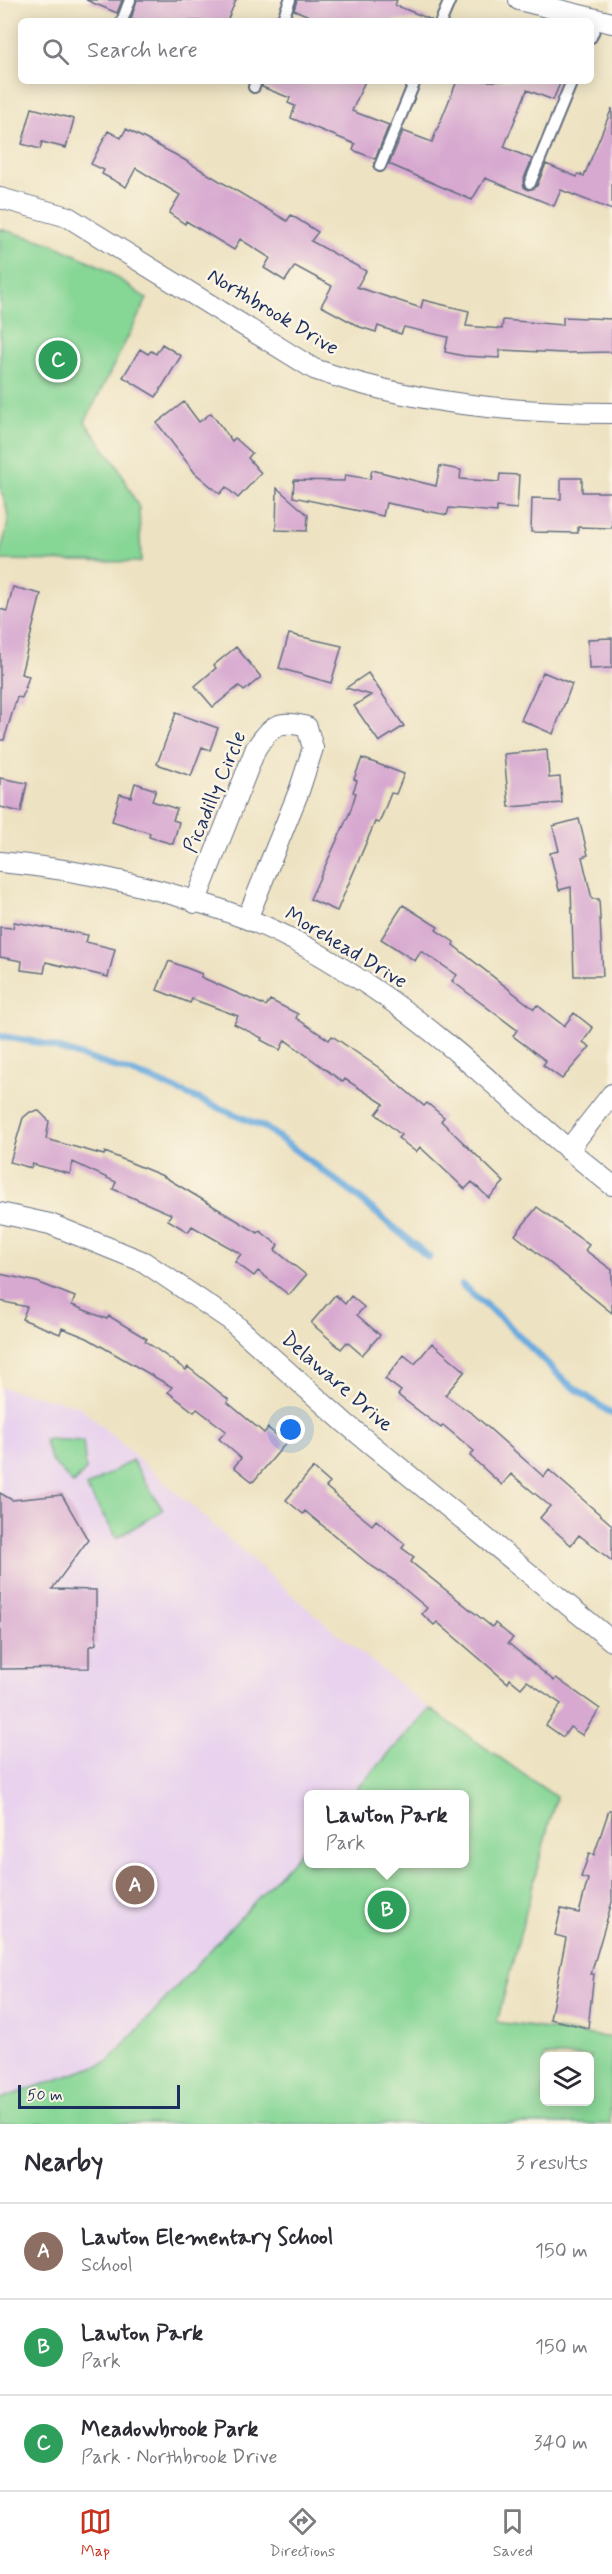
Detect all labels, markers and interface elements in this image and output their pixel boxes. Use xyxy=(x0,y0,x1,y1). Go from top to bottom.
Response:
search box xyxy=(18,18,594,84)
icon: search xyxy=(39,35,72,68)
text: Search here xyxy=(87,37,198,65)
street label: Northbrook Drive xyxy=(202,262,344,362)
pin: C xyxy=(38,338,78,382)
street label: Picadilly Circle xyxy=(177,727,253,857)
street label: Morehead Drive xyxy=(279,900,413,996)
street label: Delaware Drive xyxy=(275,1325,399,1439)
your location xyxy=(276,1415,305,1444)
popup xyxy=(304,1790,469,1868)
text: Lawton Park xyxy=(325,1802,448,1830)
text: Park xyxy=(325,1830,365,1857)
pin: A xyxy=(116,1862,154,1908)
pin: B xyxy=(368,1888,406,1932)
map controls xyxy=(540,2052,594,2106)
button: layers xyxy=(540,2052,594,2106)
scale bar xyxy=(18,2082,180,2110)
text: 50 m xyxy=(27,2085,63,2106)
text: Nearby xyxy=(24,2146,103,2180)
text: 3 results xyxy=(516,2150,588,2177)
text: Lawton Elementary School xyxy=(81,2224,333,2252)
text: A xyxy=(37,2238,50,2265)
text: 150 m xyxy=(535,2238,588,2265)
text: School xyxy=(81,2252,133,2279)
text: Lawton Park xyxy=(81,2320,203,2348)
text: B xyxy=(37,2334,50,2361)
text: 150 m xyxy=(535,2334,588,2361)
text: Park xyxy=(81,2348,121,2375)
text: Meadowbrook Park xyxy=(81,2416,258,2444)
text: C xyxy=(36,2430,51,2457)
text: 340 m xyxy=(533,2430,588,2457)
text: Park · Northbrook Drive xyxy=(81,2444,278,2471)
tab: Map xyxy=(79,2505,112,2562)
tab: Directions xyxy=(269,2505,335,2562)
tab: Saved xyxy=(493,2505,533,2562)

